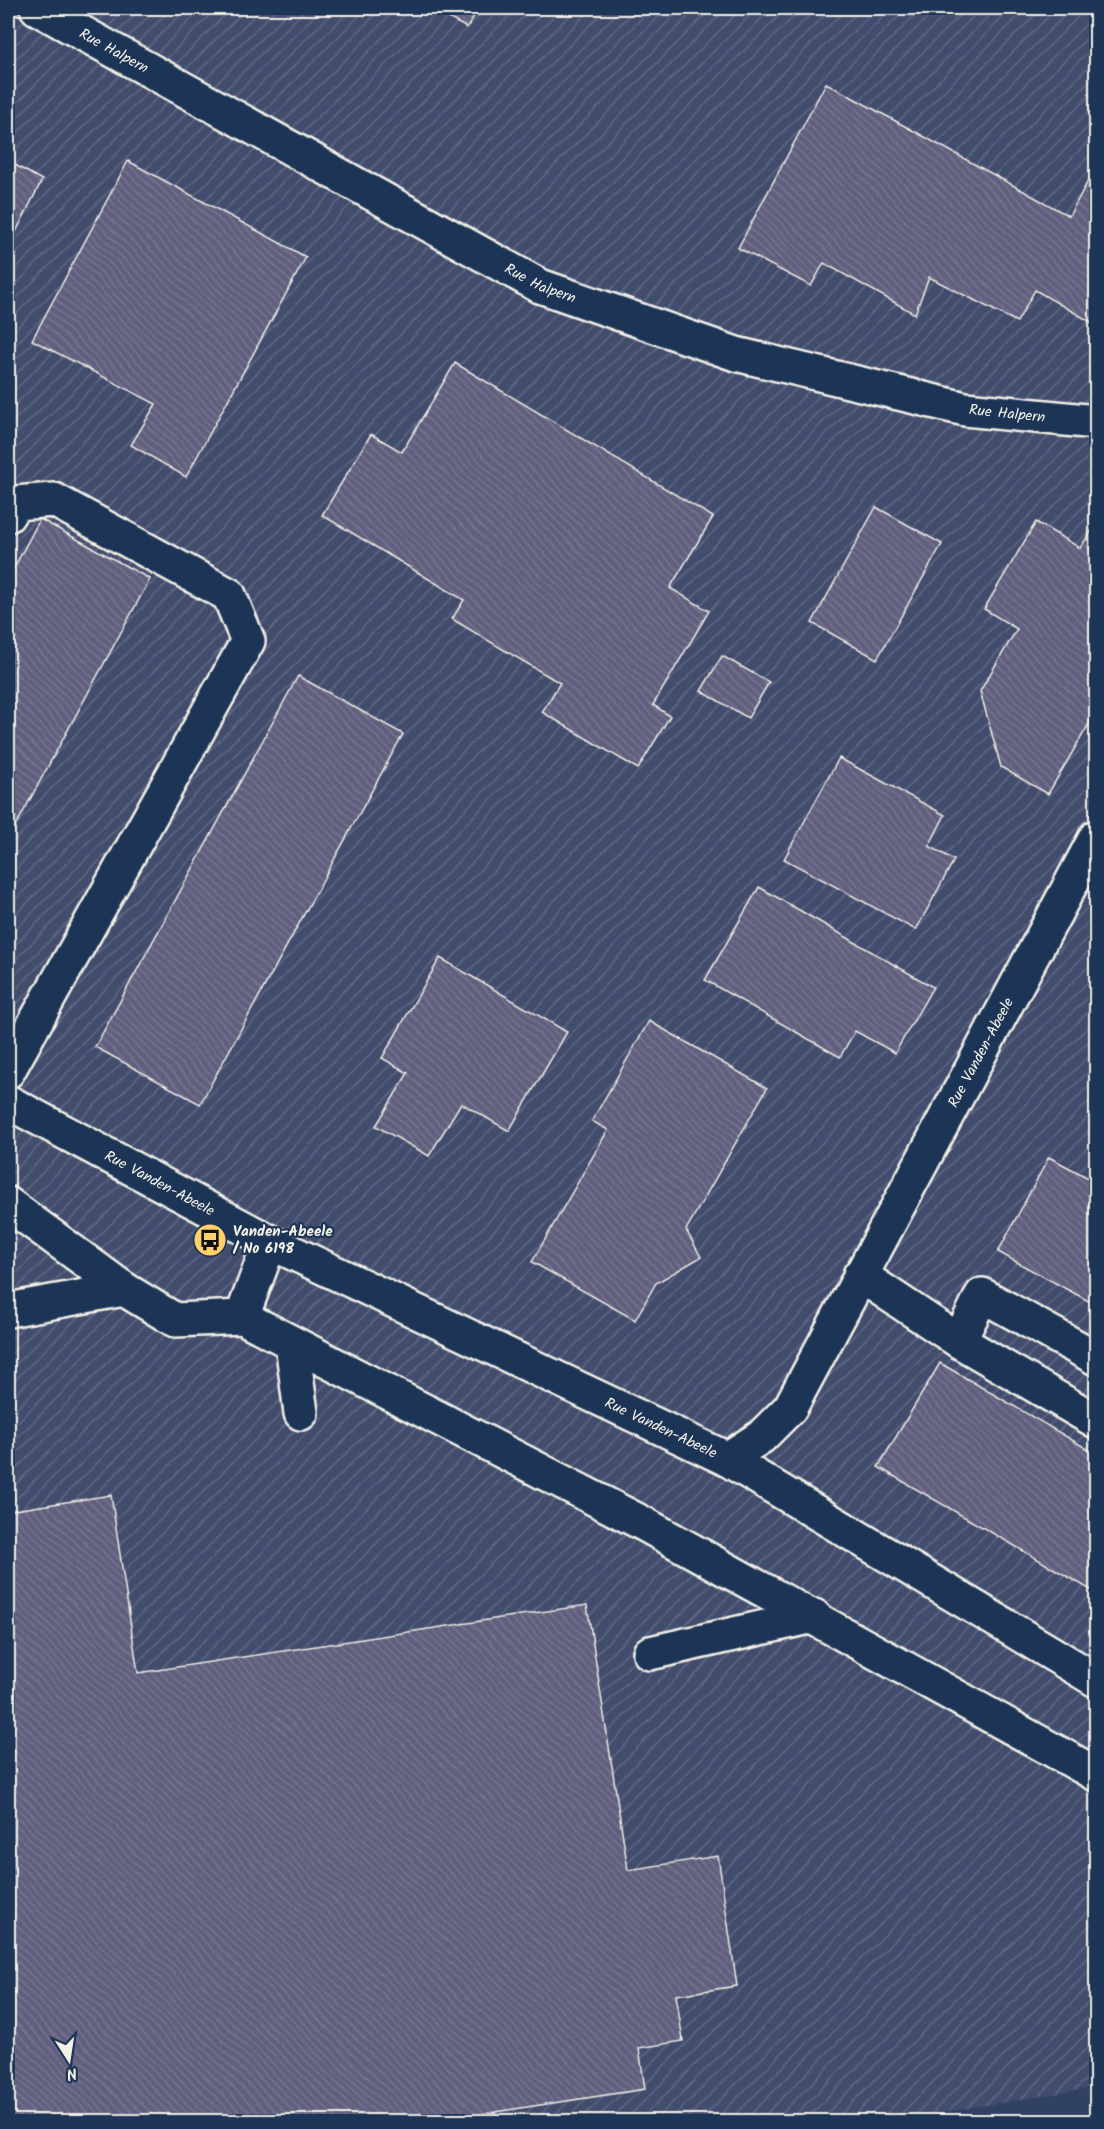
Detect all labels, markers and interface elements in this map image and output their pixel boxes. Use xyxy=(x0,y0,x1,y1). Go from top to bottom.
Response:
street label: Rue Halpern xyxy=(74,22,153,80)
street label: Rue Halpern xyxy=(500,258,579,311)
street label: Rue Halpern xyxy=(968,398,1046,430)
street label: Rue Vanden-Abeele xyxy=(942,993,1021,1112)
street label: Rue Vanden-Abeele xyxy=(100,1145,219,1223)
place label: Vanden-Abeele / No 6198 xyxy=(232,1220,333,1261)
bus stop icon: Vanden-Abeele / No 6198 xyxy=(192,1222,228,1258)
street label: Rue Vanden-Abeele xyxy=(600,1392,721,1466)
north arrow xyxy=(39,2030,99,2090)
text: N xyxy=(64,2060,79,2086)

